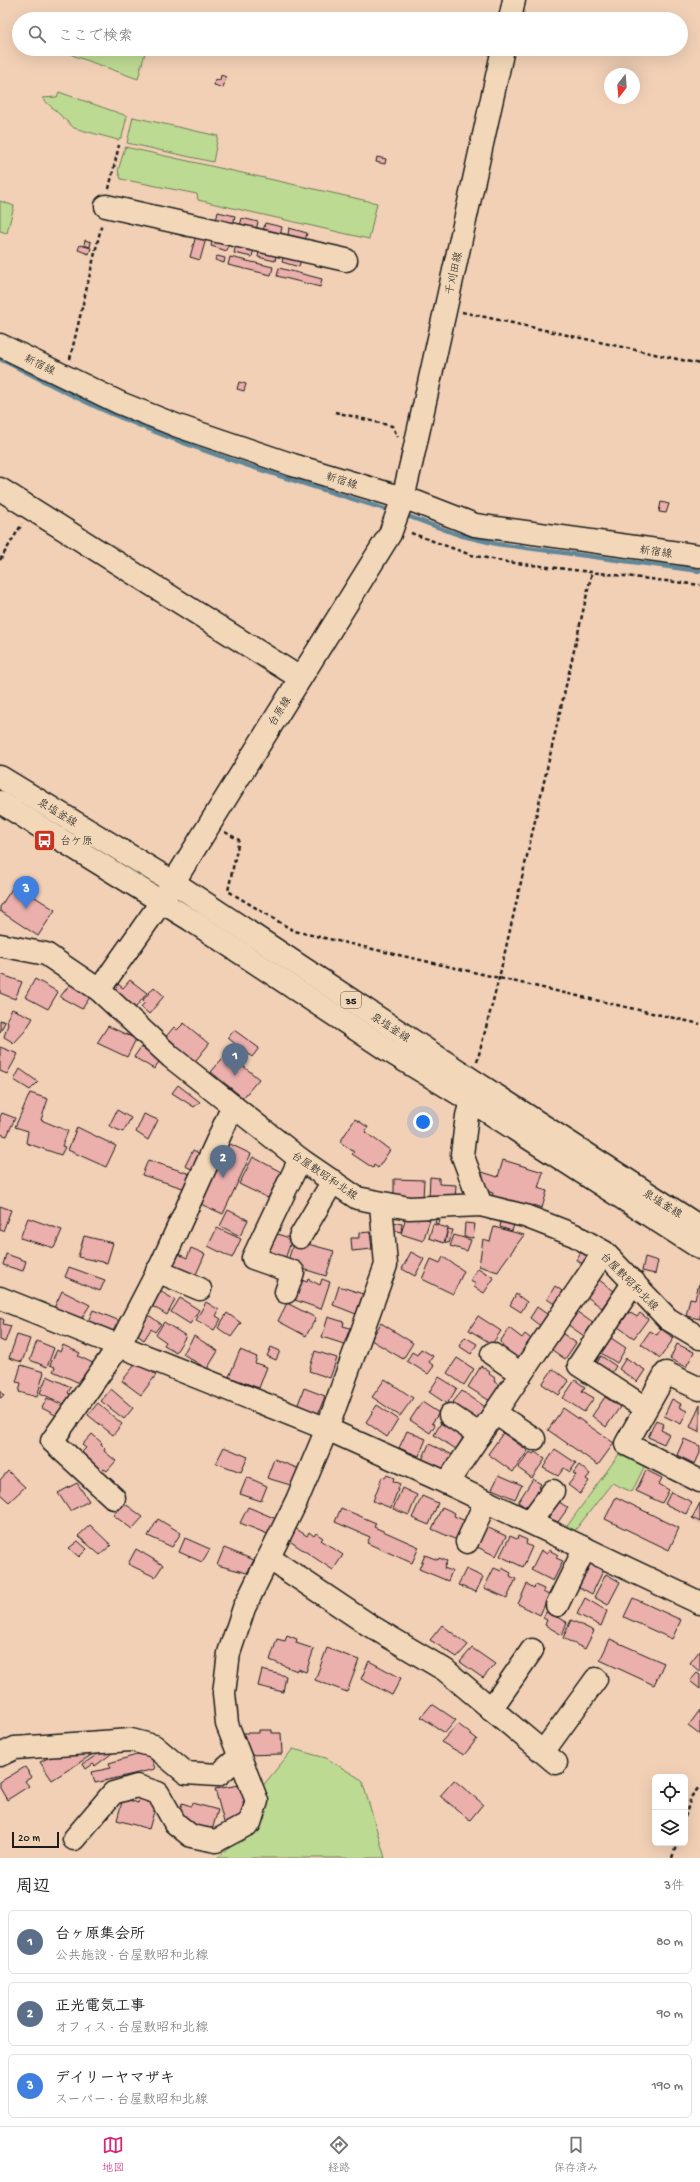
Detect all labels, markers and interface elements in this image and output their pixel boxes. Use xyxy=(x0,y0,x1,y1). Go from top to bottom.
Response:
search box xyxy=(12,12,688,56)
icon: search xyxy=(26,23,48,45)
text: ここで検索 xyxy=(58,28,133,46)
north arrow xyxy=(604,68,640,104)
street label: 千刈田線 xyxy=(443,250,466,296)
street label: 新宿線 xyxy=(22,352,57,378)
street label: 新宿線 xyxy=(324,470,359,492)
street label: 新宿線 xyxy=(639,544,673,561)
street label: 台原線 xyxy=(266,694,295,729)
street label: 泉塩釜線 xyxy=(35,796,79,830)
bus stop icon: 台ケ原 xyxy=(31,827,57,853)
place label: 台ケ原 xyxy=(60,835,93,848)
pin: 3 xyxy=(13,876,39,909)
road number: 35 xyxy=(341,992,361,1008)
street label: 泉塩釜線 xyxy=(368,1011,412,1046)
pin: 1 xyxy=(222,1043,248,1076)
your location xyxy=(413,1112,433,1132)
pin: 2 xyxy=(210,1145,236,1178)
street label: 台屋敷昭和北線 xyxy=(289,1149,360,1203)
street label: 泉塩釜線 xyxy=(640,1187,684,1221)
street label: 台屋敷昭和北線 xyxy=(597,1250,661,1314)
map controls xyxy=(652,1774,688,1846)
button: locate xyxy=(652,1774,688,1810)
button: layers xyxy=(652,1810,688,1846)
scale bar xyxy=(12,1830,59,1849)
text: 20 m xyxy=(18,1833,40,1845)
text: 周辺 xyxy=(16,1878,50,1898)
text: 3件 xyxy=(664,1879,684,1894)
text: 台ヶ原集会所 xyxy=(55,1926,145,1944)
text: 1 xyxy=(27,1935,33,1950)
text: 80 m xyxy=(656,1935,683,1950)
text: 公共施設 · 台屋敷昭和北線 xyxy=(55,1949,208,1964)
text: 正光電気工事 xyxy=(55,1998,145,2016)
text: 2 xyxy=(27,2007,33,2022)
text: 90 m xyxy=(657,2007,683,2022)
text: オフィス · 台屋敷昭和北線 xyxy=(55,2021,208,2036)
text: デイリーヤマザキ xyxy=(55,2070,175,2088)
text: 3 xyxy=(27,2079,33,2094)
text: 190 m xyxy=(652,2079,683,2094)
text: スーパー · 台屋敷昭和北線 xyxy=(55,2093,208,2108)
tab: 地図 xyxy=(102,2134,124,2175)
tab: 経路 xyxy=(328,2134,350,2175)
tab: 保存済み xyxy=(554,2134,598,2175)

